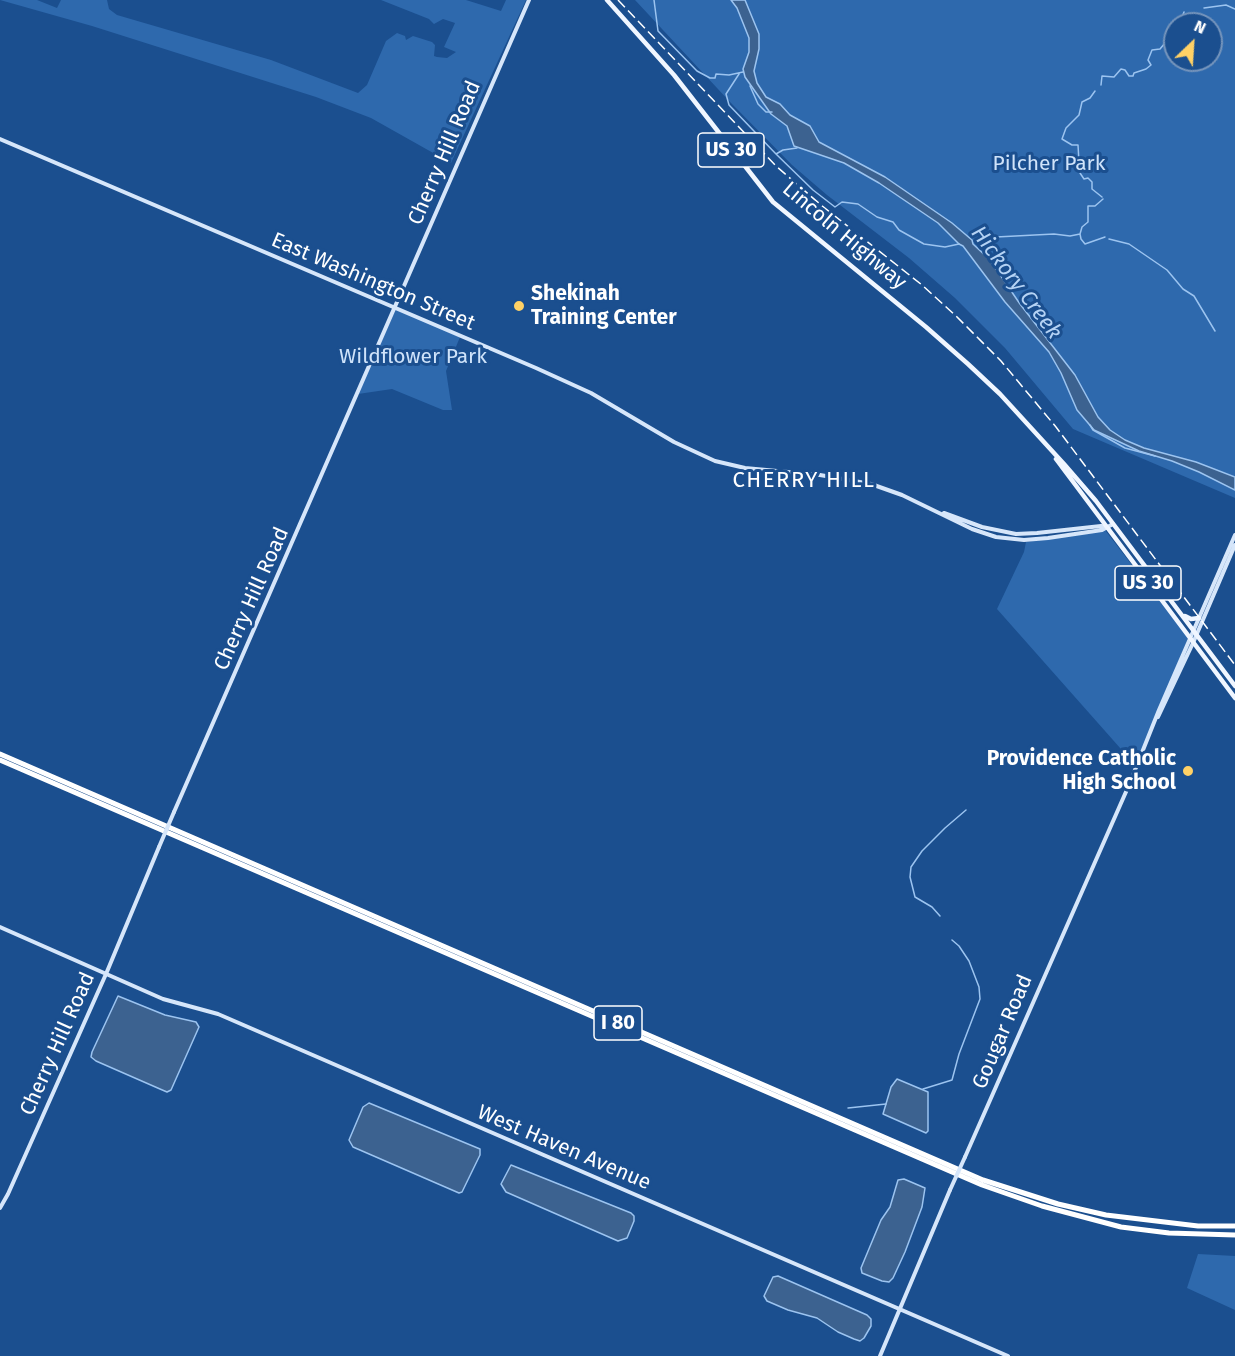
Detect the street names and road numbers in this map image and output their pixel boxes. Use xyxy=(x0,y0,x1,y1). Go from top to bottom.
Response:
street label: Cherry Hill Road xyxy=(403,77,487,229)
road number: US 30 xyxy=(698,133,764,167)
street label: Lincoln Highway xyxy=(777,177,911,295)
street label: East Washington Street xyxy=(267,228,479,336)
street label: Cherry Hill Road xyxy=(209,524,295,674)
road number: US 30 xyxy=(1115,566,1181,600)
street label: Cherry Hill Road xyxy=(15,969,101,1119)
street label: Gougar Road xyxy=(968,971,1038,1093)
road number: I 80 xyxy=(594,1006,642,1040)
street label: West Haven Avenue xyxy=(473,1100,655,1196)

